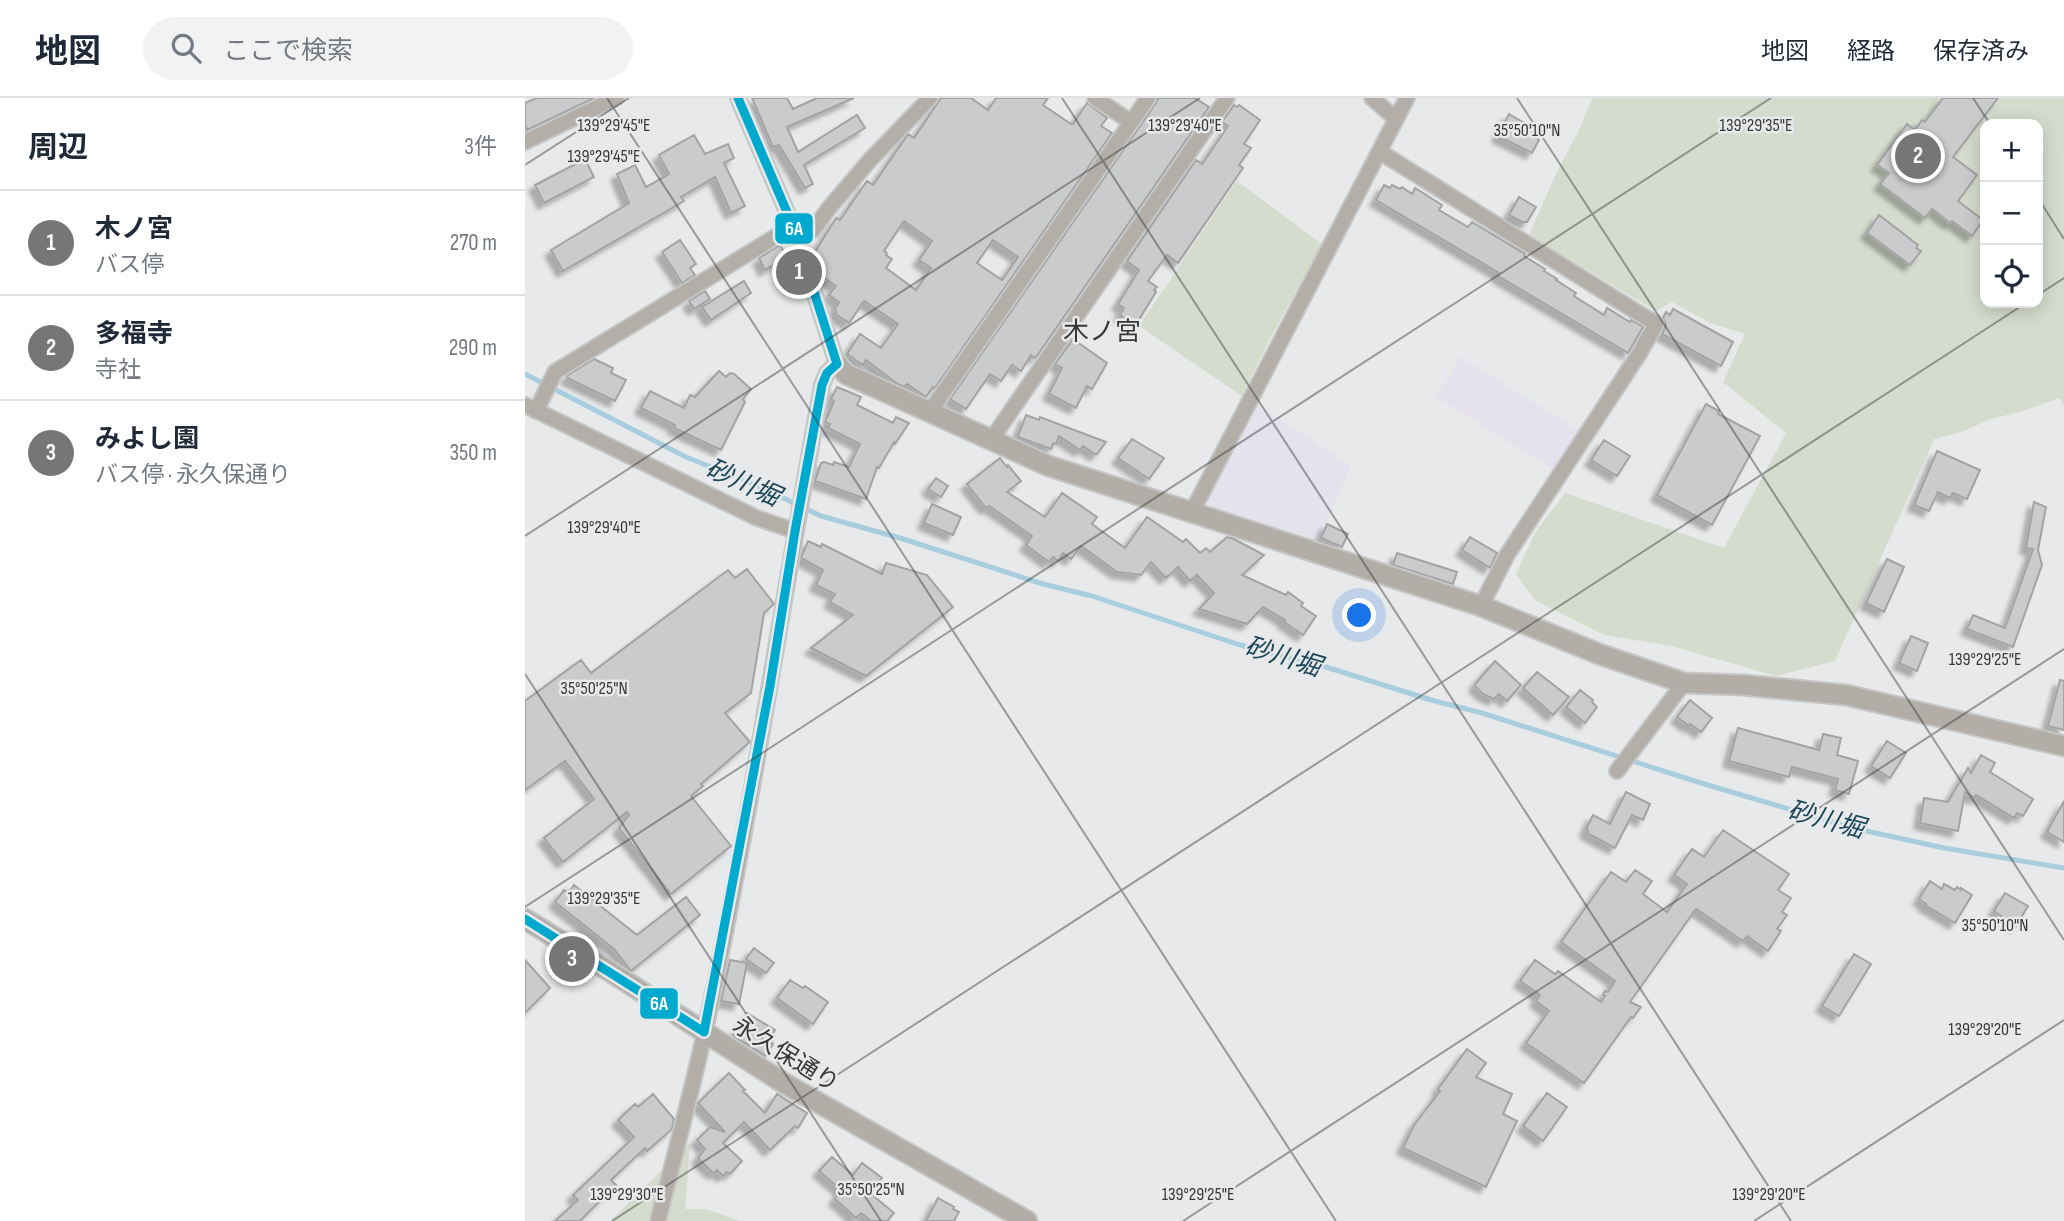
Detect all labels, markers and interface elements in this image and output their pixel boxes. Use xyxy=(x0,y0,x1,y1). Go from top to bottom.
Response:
search box xyxy=(143,17,633,80)
icon: search xyxy=(167,29,205,67)
text: 地図 xyxy=(35,32,101,72)
text: ここで検索 xyxy=(223,36,353,67)
text: 地図 xyxy=(1761,37,1809,66)
text: 経路 xyxy=(1847,37,1895,66)
text: 保存済み xyxy=(1933,37,2029,66)
text: 139°29'45"E xyxy=(578,115,650,136)
text: 139°29'40"E xyxy=(1148,115,1222,136)
text: 139°29'35"E xyxy=(1720,115,1792,136)
map controls xyxy=(1980,119,2043,308)
button: + xyxy=(1980,119,2043,182)
text: 35°50'10"N xyxy=(1494,120,1560,141)
text: 周辺 xyxy=(28,130,88,166)
pin: 2 xyxy=(1895,130,1941,182)
text: 3件 xyxy=(464,133,497,161)
text: 139°29'45"E xyxy=(568,146,640,167)
button: − xyxy=(1980,182,2043,245)
line badge: 6A xyxy=(774,212,814,245)
text: 木ノ宮 xyxy=(95,214,173,245)
text: 6A xyxy=(785,218,804,241)
text: 1 xyxy=(46,229,56,257)
text: 270 m xyxy=(450,229,497,257)
button: locate xyxy=(1980,245,2043,308)
pin: 1 xyxy=(776,246,822,298)
text: バス停 xyxy=(95,251,164,279)
district label: 木ノ宮 xyxy=(1063,317,1141,348)
text: 多福寺 xyxy=(95,319,173,350)
text: 2 xyxy=(46,334,56,362)
text: 290 m xyxy=(449,334,497,362)
text: 寺社 xyxy=(95,356,141,384)
text: みよし園 xyxy=(95,424,199,455)
text: 3 xyxy=(46,439,56,467)
text: 350 m xyxy=(449,439,497,467)
water label: 砂川堀 xyxy=(700,453,788,515)
text: バス停 · 永久保通り xyxy=(95,461,291,489)
text: 139°29'40"E xyxy=(567,517,641,538)
your location xyxy=(1342,598,1376,632)
water label: 砂川堀 xyxy=(1241,631,1328,685)
text: 139°29'25"E xyxy=(1949,649,2021,670)
text: 35°50'25"N xyxy=(560,678,628,699)
water label: 砂川堀 xyxy=(1784,795,1871,847)
text: 139°29'35"E xyxy=(568,888,640,909)
text: 35°50'10"N xyxy=(1962,915,2028,936)
pin: 3 xyxy=(549,933,595,985)
line badge: 6A xyxy=(639,987,679,1020)
text: 6A xyxy=(650,993,669,1016)
street label: 永久保通り xyxy=(727,1010,844,1099)
text: 139°29'20"E xyxy=(1948,1019,2022,1040)
text: 35°50'25"N xyxy=(837,1179,905,1200)
text: 139°29'30"E xyxy=(590,1184,664,1205)
text: 139°29'25"E xyxy=(1162,1184,1234,1205)
text: 139°29'20"E xyxy=(1732,1184,1806,1205)

